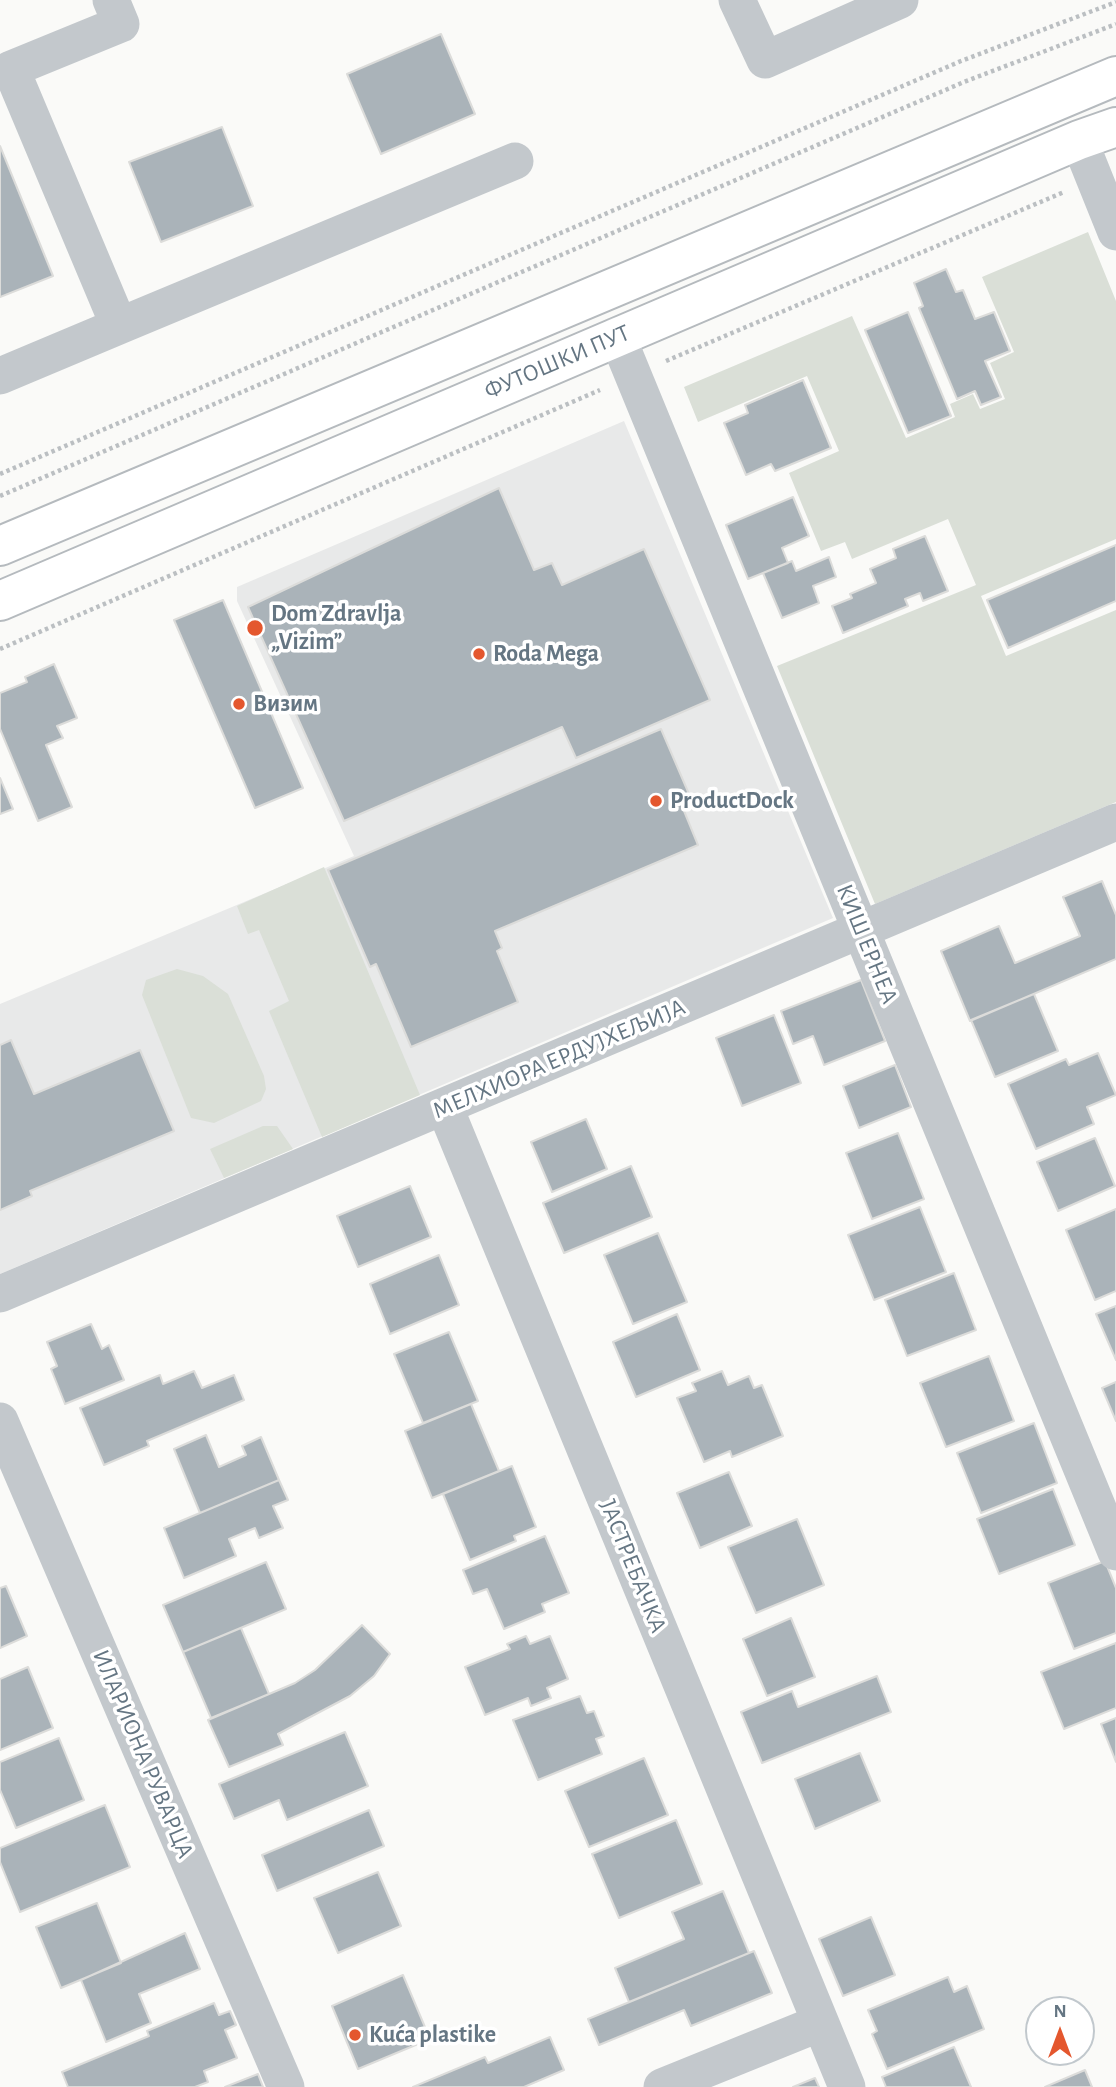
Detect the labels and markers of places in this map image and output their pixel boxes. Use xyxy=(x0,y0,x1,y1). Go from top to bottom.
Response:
place label: Dom Zdravlja „Vizim” xyxy=(271,600,402,656)
marker: Dom Zdravlja „Vizim” xyxy=(245,618,265,638)
place label: Roda Mega xyxy=(493,640,599,668)
marker: Roda Mega xyxy=(471,646,487,662)
place label: Визим xyxy=(253,690,318,718)
marker: Визим xyxy=(231,696,247,712)
place label: ProductDock xyxy=(670,787,794,815)
marker: ProductDock xyxy=(648,793,664,809)
place label: Kuća plastike xyxy=(369,2021,496,2049)
marker: Kuća plastike xyxy=(347,2027,363,2043)

